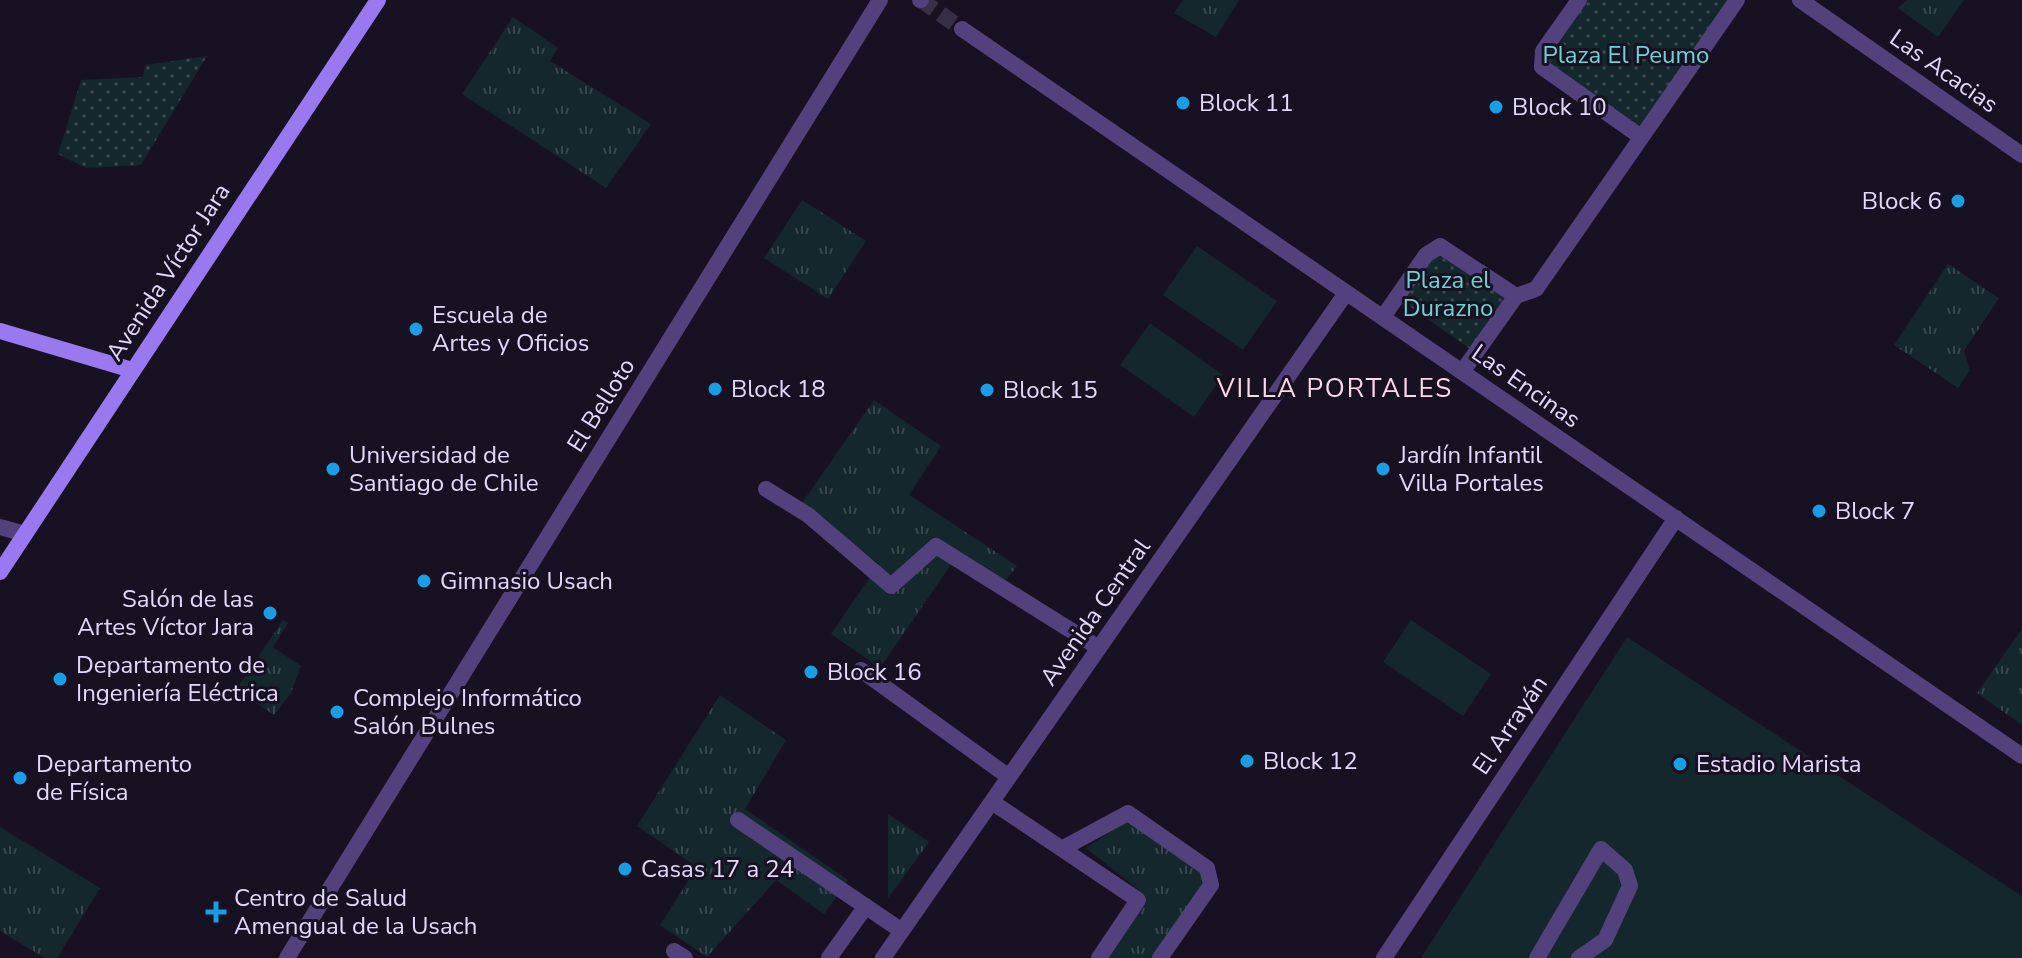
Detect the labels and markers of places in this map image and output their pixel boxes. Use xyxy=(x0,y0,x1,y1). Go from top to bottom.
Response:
place label: Block 11 xyxy=(1199,87,1294,119)
place label: Block 10 xyxy=(1512,91,1607,123)
marker: Block 11 xyxy=(1174,94,1192,112)
marker: Block 10 xyxy=(1487,98,1505,116)
place label: Block 6 xyxy=(1862,185,1942,217)
marker: Block 6 xyxy=(1949,192,1967,210)
place label: Escuela de Artes y Oficios xyxy=(432,299,589,359)
marker: Escuela de Artes y Oficios xyxy=(407,320,425,338)
place label: Block 18 xyxy=(731,373,826,405)
place label: Block 15 xyxy=(1003,374,1098,406)
marker: Block 18 xyxy=(706,380,724,398)
marker: Block 15 xyxy=(978,381,996,399)
place label: Universidad de Santiago de Chile xyxy=(349,439,538,499)
place label: Jardín Infantil Villa Portales xyxy=(1398,439,1544,499)
marker: Universidad de Santiago de Chile xyxy=(324,460,342,478)
marker: Jardín Infantil Villa Portales xyxy=(1374,460,1392,478)
place label: Block 7 xyxy=(1835,495,1915,527)
marker: Block 7 xyxy=(1810,502,1828,520)
place label: Gimnasio Usach xyxy=(440,565,613,597)
marker: Gimnasio Usach xyxy=(415,572,433,590)
place label: Salón de las Artes Víctor Jara xyxy=(77,583,254,643)
marker: Salón de las Artes Víctor Jara xyxy=(261,604,279,622)
place label: Departamento de Ingeniería Eléctrica xyxy=(76,649,279,709)
place label: Block 16 xyxy=(827,656,922,688)
marker: Block 16 xyxy=(802,663,820,681)
marker: Departamento de Ingeniería Eléctrica xyxy=(51,670,69,688)
place label: Complejo Informático Salón Bulnes xyxy=(353,682,582,742)
marker: Complejo Informático Salón Bulnes xyxy=(328,703,346,721)
place label: Block 12 xyxy=(1263,745,1358,777)
place label: Departamento de Física xyxy=(36,748,192,808)
place label: Estadio Marista xyxy=(1696,748,1861,780)
marker: Block 12 xyxy=(1238,752,1256,770)
marker: Estadio Marista xyxy=(1671,755,1689,773)
marker: Departamento de Física xyxy=(11,769,29,787)
place label: Casas 17 a 24 xyxy=(641,853,794,885)
marker: Casas 17 a 24 xyxy=(616,860,634,878)
place label: Centro de Salud Amengual de la Usach xyxy=(234,882,477,942)
marker: Centro de Salud Amengual de la Usach xyxy=(205,901,227,923)

